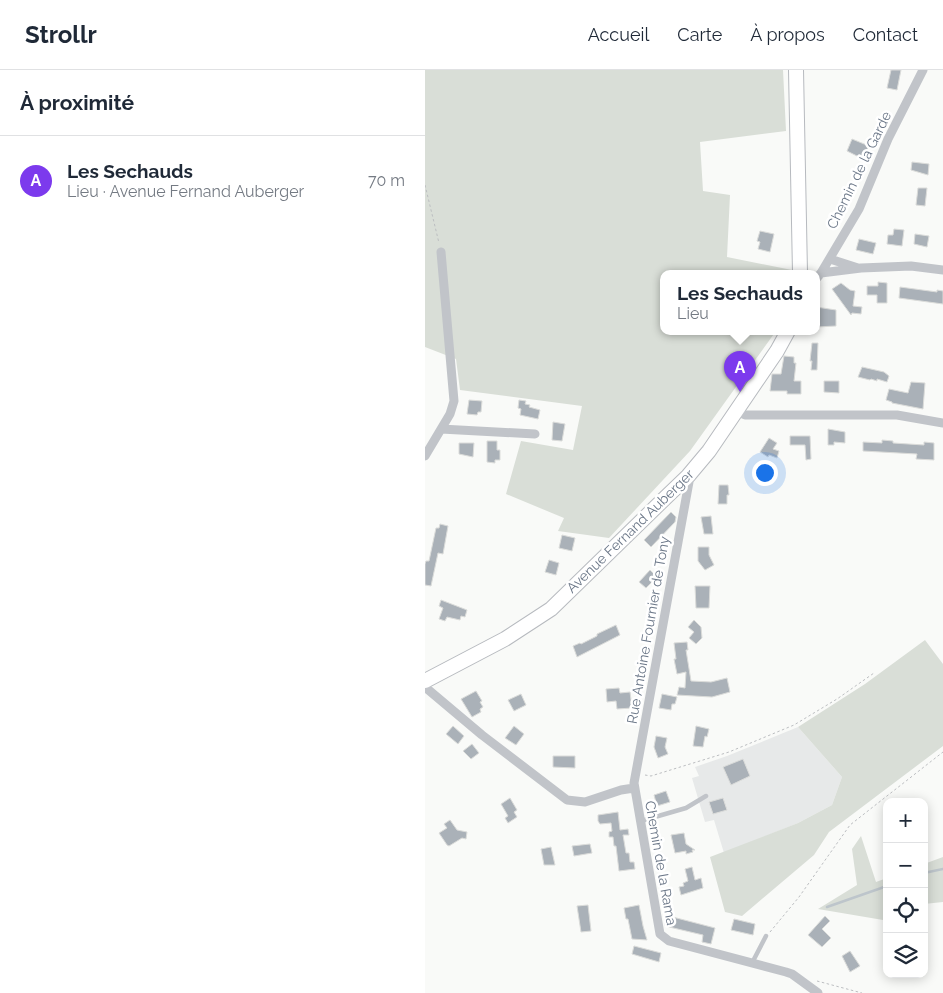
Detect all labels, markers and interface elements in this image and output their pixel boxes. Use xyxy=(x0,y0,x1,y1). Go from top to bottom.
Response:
text: Strollr xyxy=(25,20,97,49)
text: Accueil xyxy=(588,24,649,45)
text: Carte xyxy=(677,24,722,45)
text: À propos xyxy=(750,24,825,45)
text: Contact xyxy=(853,24,918,45)
text: À proximité xyxy=(20,90,134,115)
street label: Chemin de la Garde xyxy=(824,109,894,231)
text: Les Sechauds xyxy=(67,160,193,182)
text: A xyxy=(31,171,41,190)
text: 70 m xyxy=(368,171,405,190)
text: Lieu · Avenue Fernand Auberger xyxy=(67,182,304,201)
popup xyxy=(660,270,820,335)
text: Les Sechauds xyxy=(677,282,803,304)
text: Lieu xyxy=(677,304,709,323)
pin: A xyxy=(724,351,756,392)
your location xyxy=(752,460,778,486)
street label: Avenue Fernand Auberger xyxy=(563,466,697,596)
street label: Rue Antoine Fournier de Tony xyxy=(624,535,672,725)
map controls xyxy=(883,798,928,978)
button: + xyxy=(883,798,928,843)
street label: Chemin de la Rama xyxy=(642,799,680,927)
button: − xyxy=(883,843,928,888)
button: locate xyxy=(883,888,928,933)
button: layers xyxy=(883,933,928,978)

